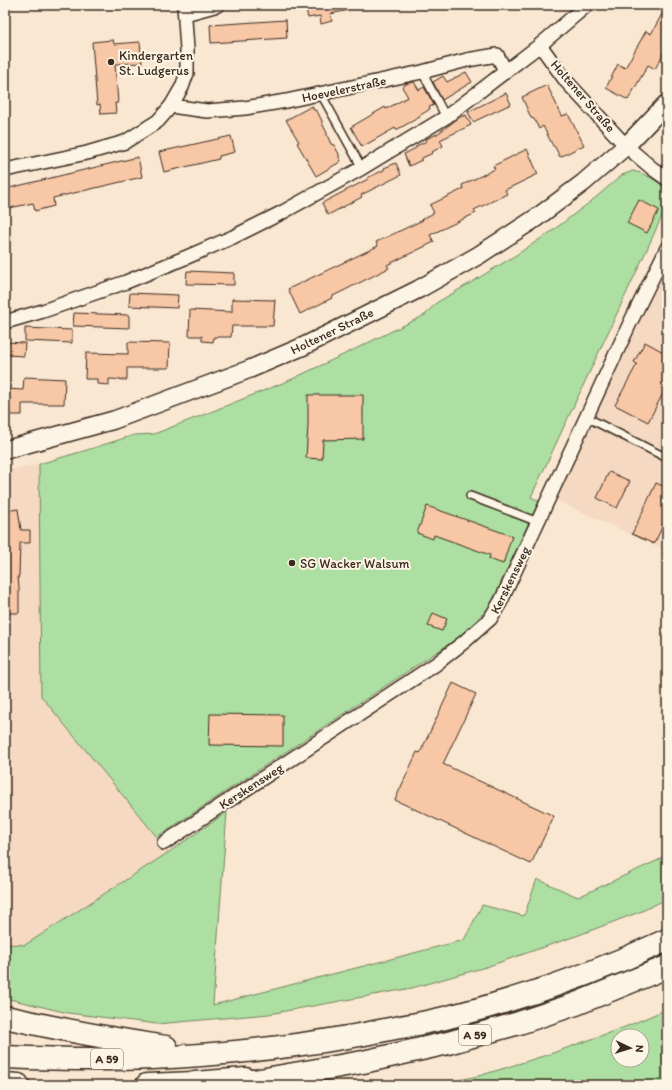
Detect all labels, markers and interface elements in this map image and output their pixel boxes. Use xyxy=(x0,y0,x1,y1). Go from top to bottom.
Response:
place label: Kindergarten St. Ludgerus xyxy=(119,48,194,78)
marker: Kindergarten St. Ludgerus xyxy=(106,57,116,67)
street label: Holtener Straße xyxy=(548,57,618,135)
street label: Hoevelerstraße xyxy=(301,73,387,105)
street label: Holtener Straße xyxy=(288,304,376,358)
street label: Kerskensweg xyxy=(487,544,533,616)
place label: SG Wacker Walsum xyxy=(300,556,410,571)
marker: SG Wacker Walsum xyxy=(287,558,297,568)
street label: Kerskensweg xyxy=(216,760,286,812)
road number: A 59 xyxy=(459,1025,491,1045)
north arrow xyxy=(610,1028,650,1068)
text: N xyxy=(633,1044,646,1053)
road number: A 59 xyxy=(91,1049,123,1069)

